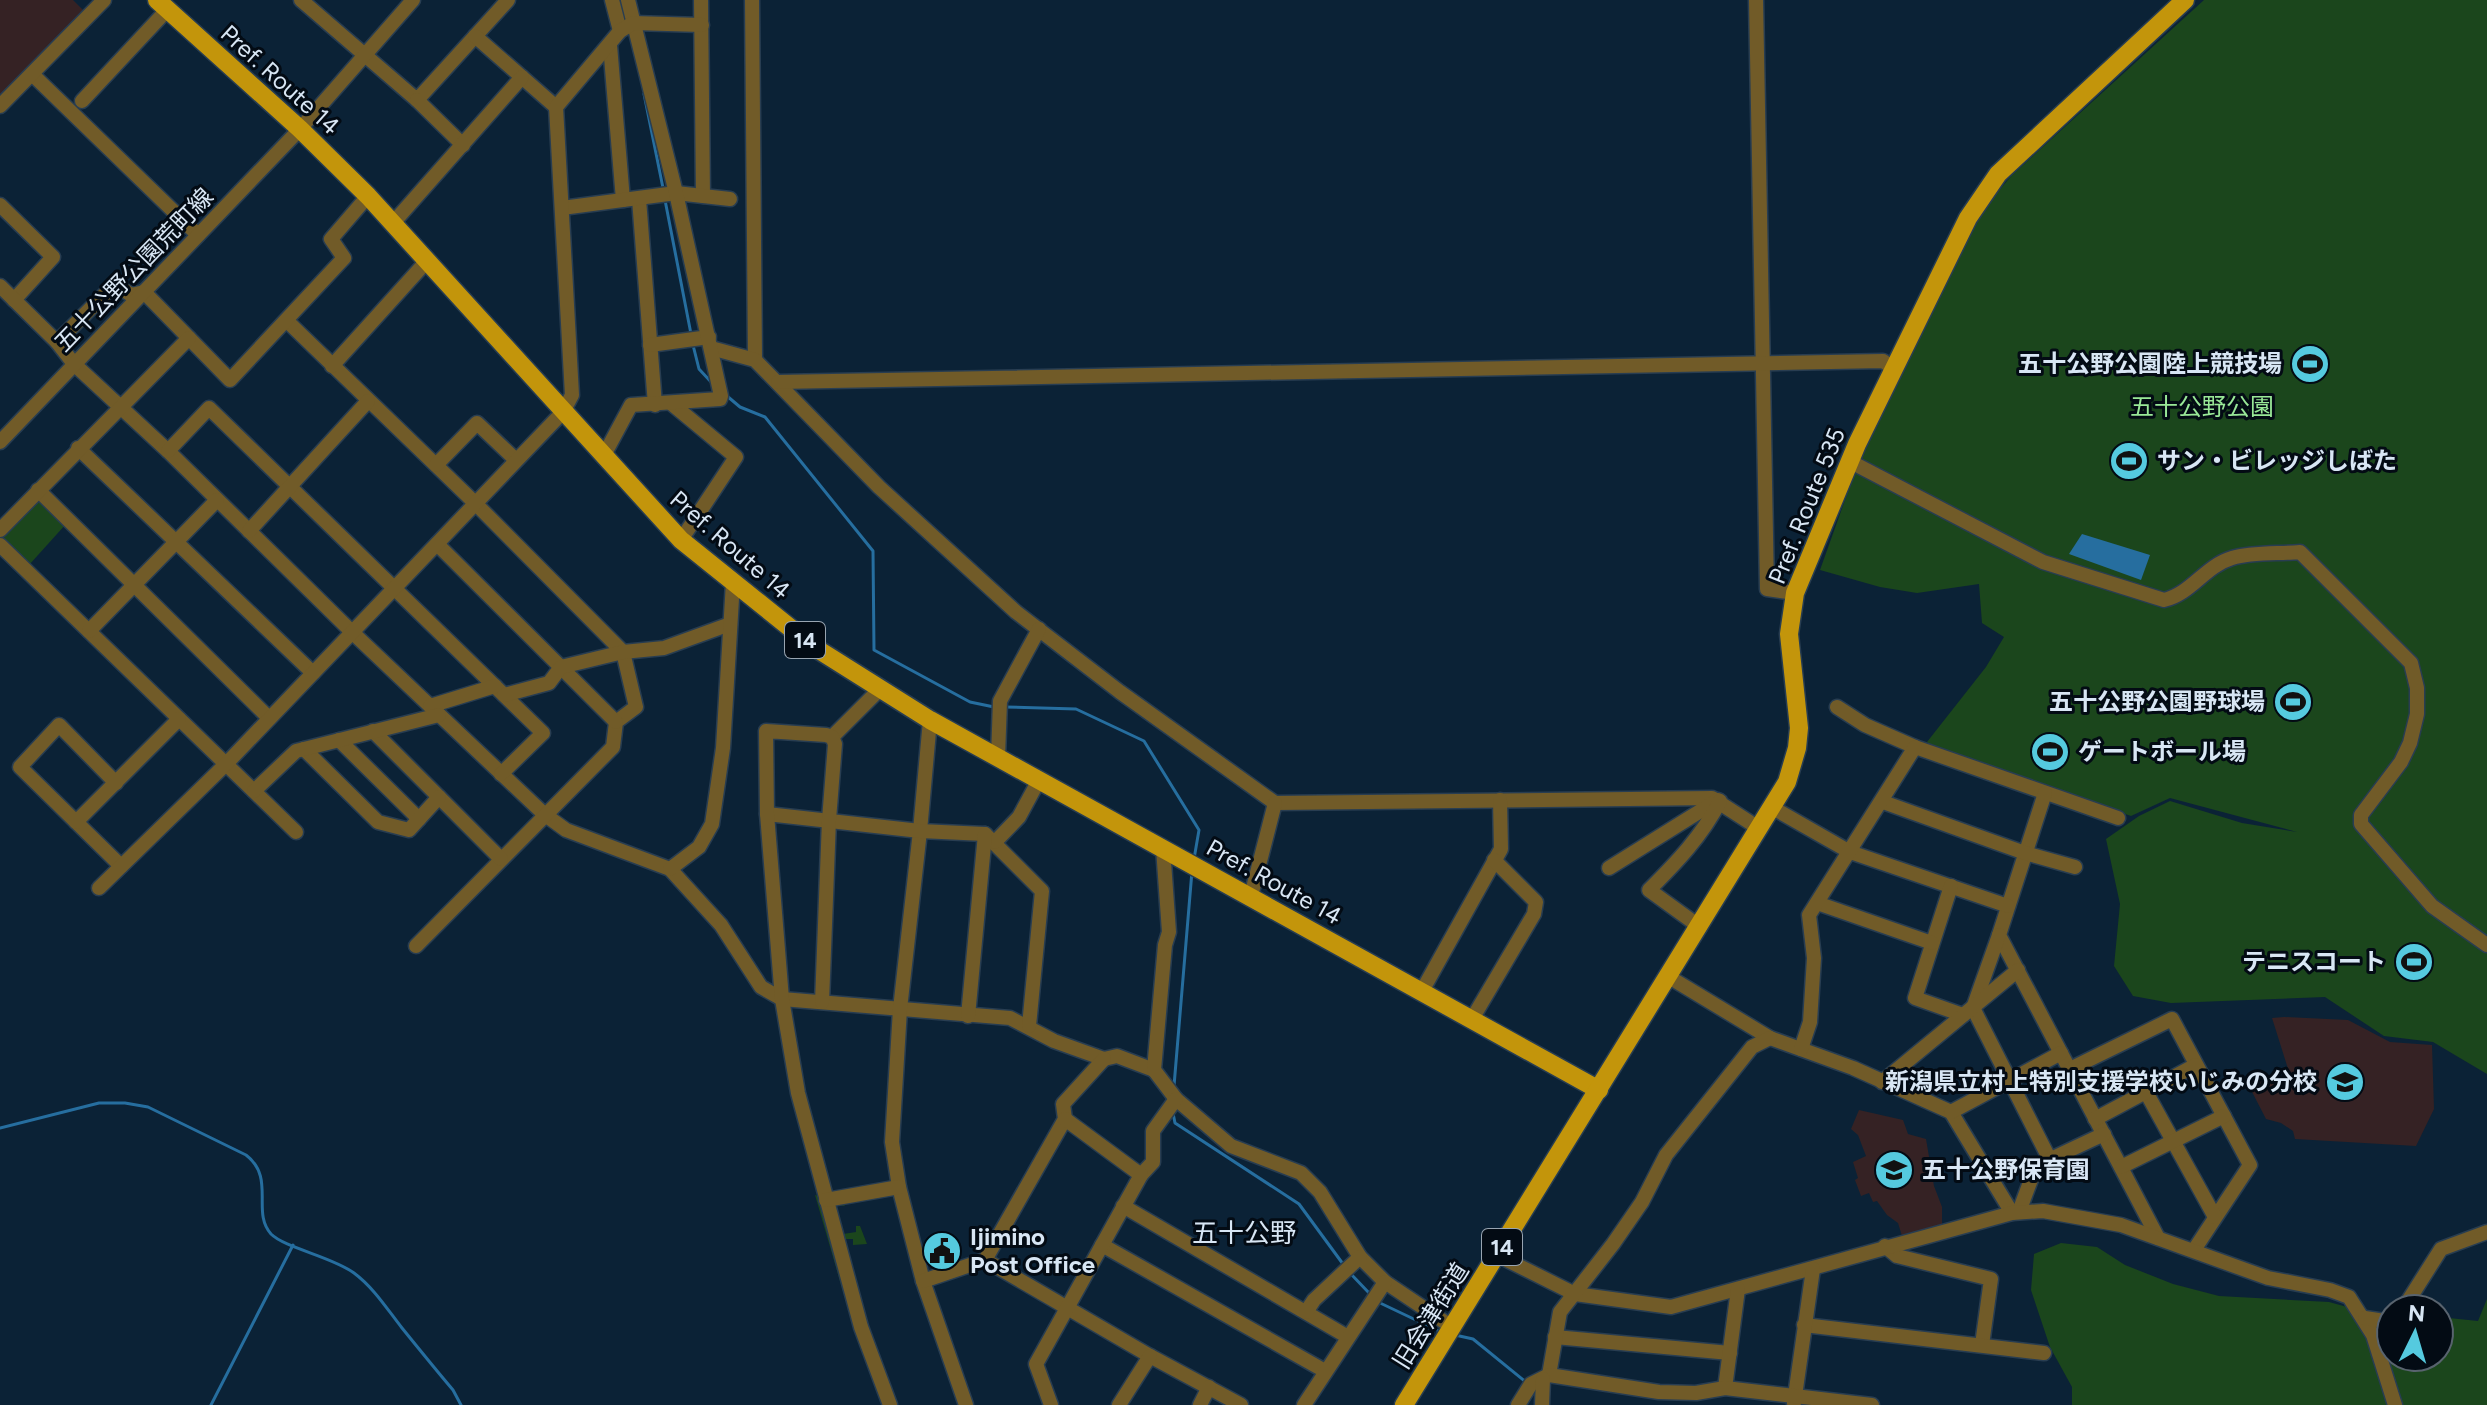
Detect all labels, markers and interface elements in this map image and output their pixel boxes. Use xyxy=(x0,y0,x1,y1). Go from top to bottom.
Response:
street label: Pref. Route 14 xyxy=(215,19,346,141)
street label: 五十公野公園荒町線 xyxy=(48,182,219,357)
sports icon: 五十公野公園陸上競技場 xyxy=(2289,343,2331,385)
place label: 五十公野公園陸上競技場 xyxy=(2018,349,2282,378)
park label: 五十公野公園 xyxy=(2130,392,2274,421)
street label: Pref. Route 535 xyxy=(1762,424,1851,588)
sports icon: サン・ビレッジしばた xyxy=(2108,440,2150,482)
place label: サン・ビレッジしばた xyxy=(2157,446,2397,475)
street label: Pref. Route 14 xyxy=(664,484,797,605)
road number: 14 xyxy=(785,622,825,658)
sports icon: 五十公野公園野球場 xyxy=(2272,681,2314,723)
place label: 五十公野公園野球場 xyxy=(2049,687,2265,716)
sports icon: ゲートボール場 xyxy=(2029,731,2071,773)
place label: ゲートボール場 xyxy=(2078,737,2246,766)
street label: Pref. Route 14 xyxy=(1202,833,1347,931)
sports icon: テニスコート xyxy=(2393,941,2435,983)
place label: テニスコート xyxy=(2242,947,2386,976)
school or university icon: 新潟県立村上特別支援学校いじみの分校 xyxy=(2324,1061,2366,1103)
place label: 新潟県立村上特別支援学校いじみの分校 xyxy=(1885,1067,2317,1096)
school or university icon: 五十公野保育園 xyxy=(1873,1149,1915,1191)
place label: 五十公野保育園 xyxy=(1922,1155,2090,1184)
district label: 五十公野 xyxy=(1192,1217,1296,1249)
place label: Ijimino Post Office xyxy=(970,1222,1095,1279)
road number: 14 xyxy=(1482,1229,1522,1265)
public building icon: Ijimino Post Office xyxy=(921,1230,963,1272)
street label: 旧会津街道 xyxy=(1386,1257,1475,1374)
north arrow xyxy=(2375,1293,2455,1373)
text: N xyxy=(2407,1299,2426,1328)

